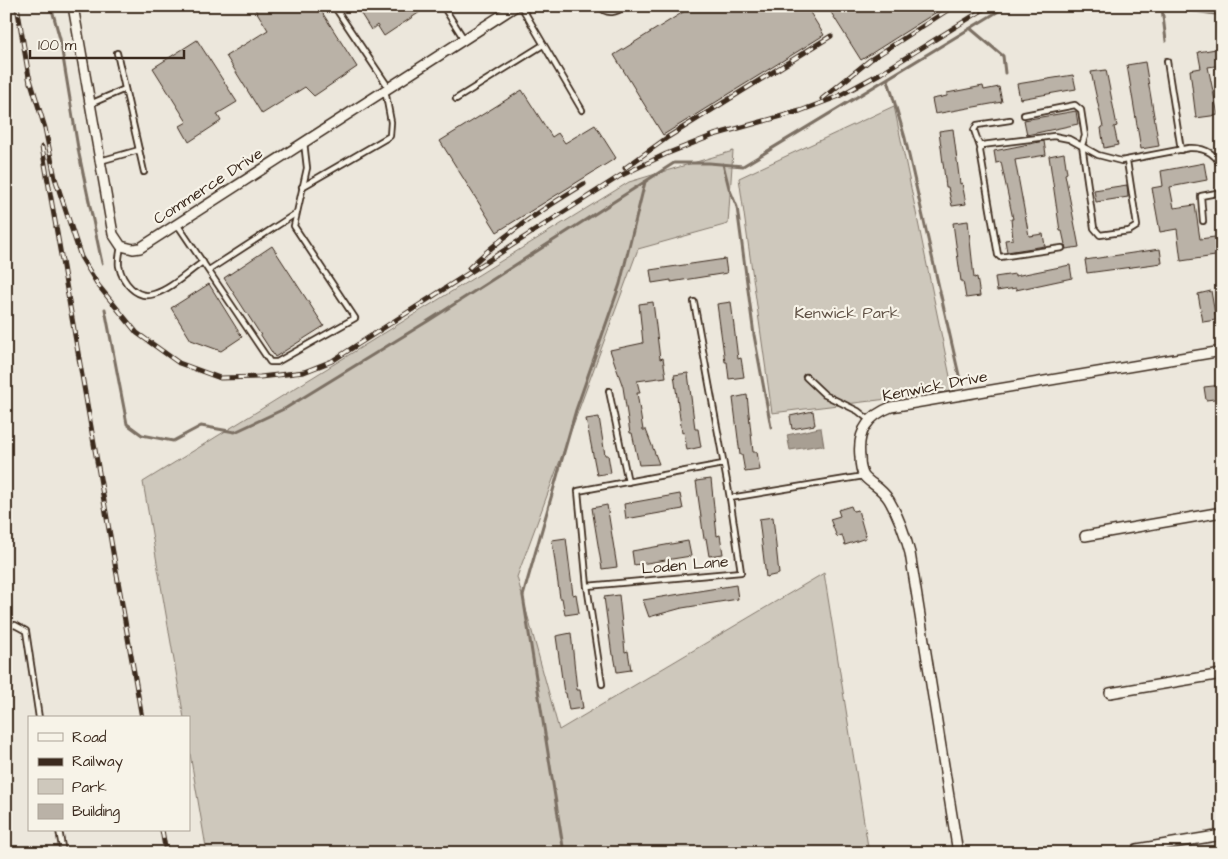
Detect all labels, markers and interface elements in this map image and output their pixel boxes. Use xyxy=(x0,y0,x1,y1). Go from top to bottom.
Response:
scale bar xyxy=(30,28,184,60)
text: 100 m xyxy=(38,35,77,56)
street label: Commerce Drive xyxy=(149,142,267,230)
park label: Kenwick Park xyxy=(794,302,900,324)
street label: Kenwick Drive xyxy=(881,365,990,407)
street label: Loden Lane xyxy=(641,550,730,580)
legend xyxy=(28,716,190,832)
text: Road xyxy=(72,727,107,748)
text: Railway xyxy=(72,751,123,773)
text: Park xyxy=(72,777,107,798)
text: Building xyxy=(72,801,120,823)

